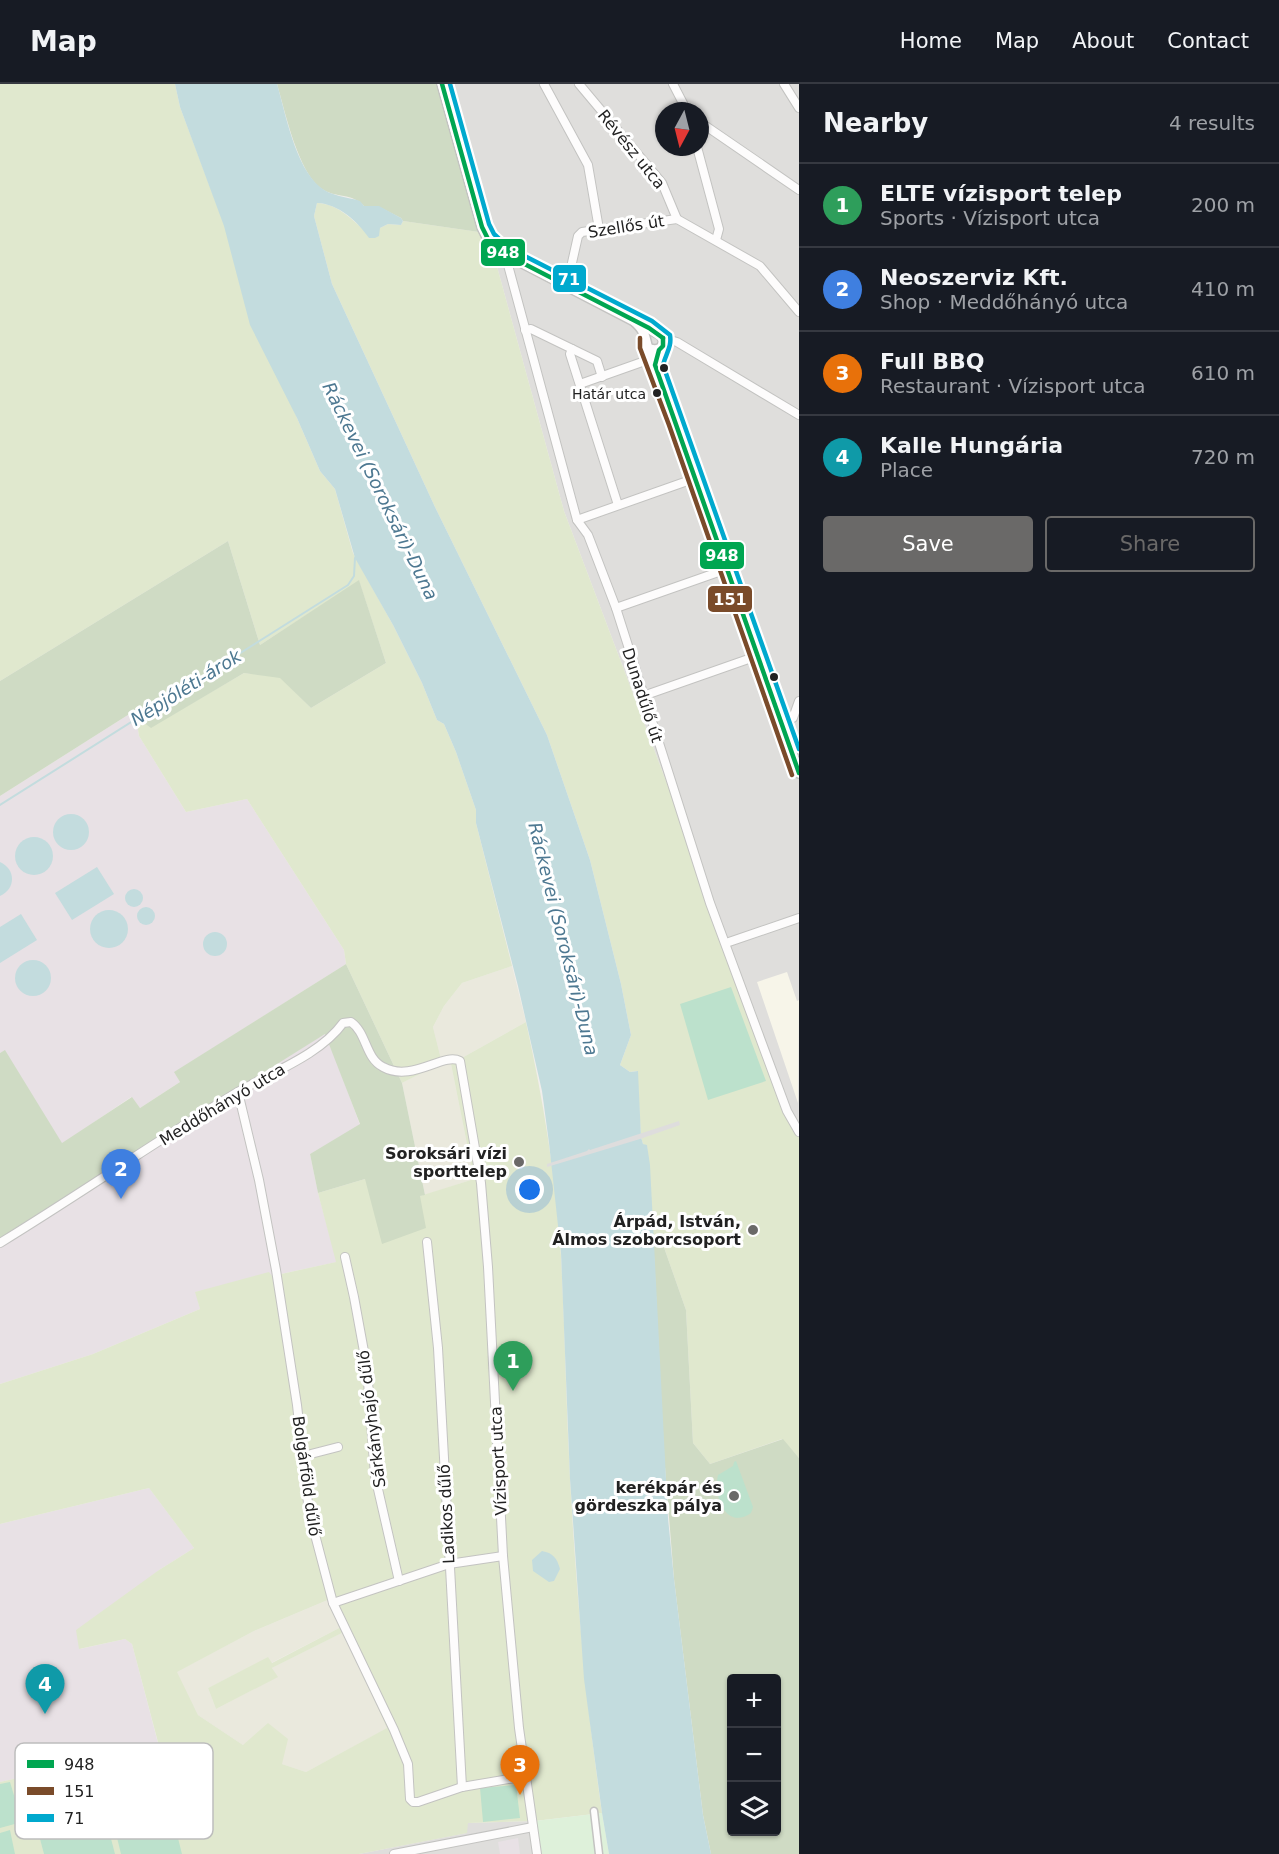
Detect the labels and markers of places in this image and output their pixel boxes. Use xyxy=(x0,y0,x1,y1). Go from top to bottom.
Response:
unlabelled marker xyxy=(658,362,670,374)
place label: Határ utca xyxy=(572,386,646,402)
marker: Határ utca xyxy=(651,387,663,399)
unlabelled marker xyxy=(768,671,780,683)
place label: Soroksári vízi sporttelep xyxy=(385,1144,507,1181)
pin: 2 xyxy=(102,1150,140,1199)
marker: Soroksári vízi sporttelep xyxy=(512,1155,526,1169)
place label: Árpád, István, Álmos szoborcsoport xyxy=(552,1212,741,1249)
marker: Árpád, István, Álmos szoborcsoport xyxy=(746,1223,760,1237)
pin: 1 xyxy=(494,1342,532,1391)
place label: kerékpár és gördeszka pálya xyxy=(575,1478,722,1515)
marker: kerékpár és gördeszka pálya xyxy=(727,1489,741,1503)
pin: 4 xyxy=(26,1664,64,1714)
pin: 3 xyxy=(500,1746,540,1795)

